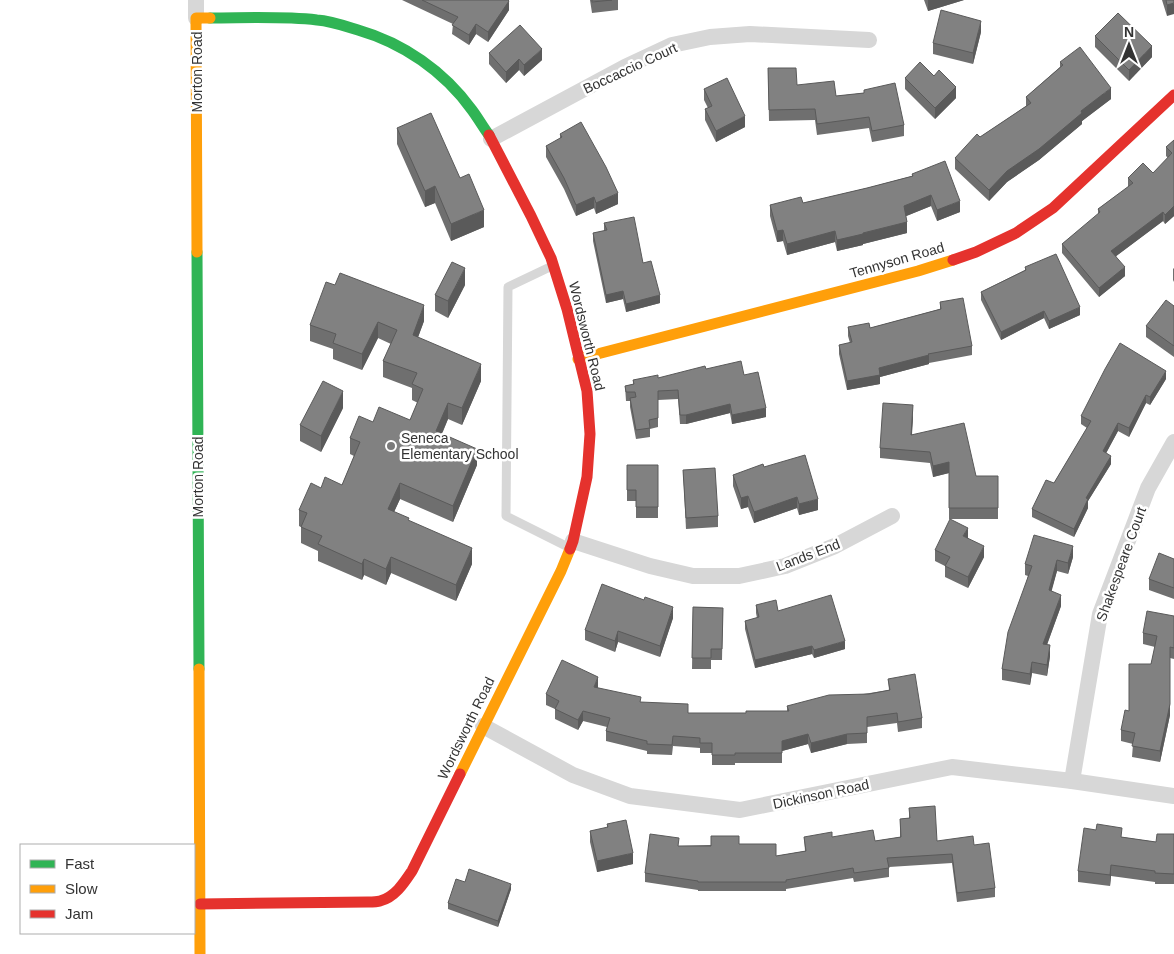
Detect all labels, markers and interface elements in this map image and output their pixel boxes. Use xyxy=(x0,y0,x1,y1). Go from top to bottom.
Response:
north arrow xyxy=(1104,20,1154,70)
text: N xyxy=(1124,24,1134,40)
street label: Morton Road xyxy=(189,32,205,112)
street label: Boccaccio Court xyxy=(580,39,680,97)
street label: Tennyson Road xyxy=(848,239,946,281)
street label: Wordsworth Road xyxy=(566,280,608,392)
place label: Seneca Elementary School xyxy=(401,430,519,462)
street label: Morton Road xyxy=(190,437,206,517)
marker: Seneca Elementary School xyxy=(385,440,397,452)
street label: Shakespeare Court xyxy=(1093,504,1149,623)
street label: Lands End xyxy=(774,536,842,574)
street label: Wordsworth Road xyxy=(434,674,498,782)
street label: Dickinson Road xyxy=(771,776,871,812)
legend xyxy=(20,844,195,934)
text: Fast xyxy=(65,855,95,872)
text: Slow xyxy=(65,880,98,897)
text: Jam xyxy=(65,905,93,922)

